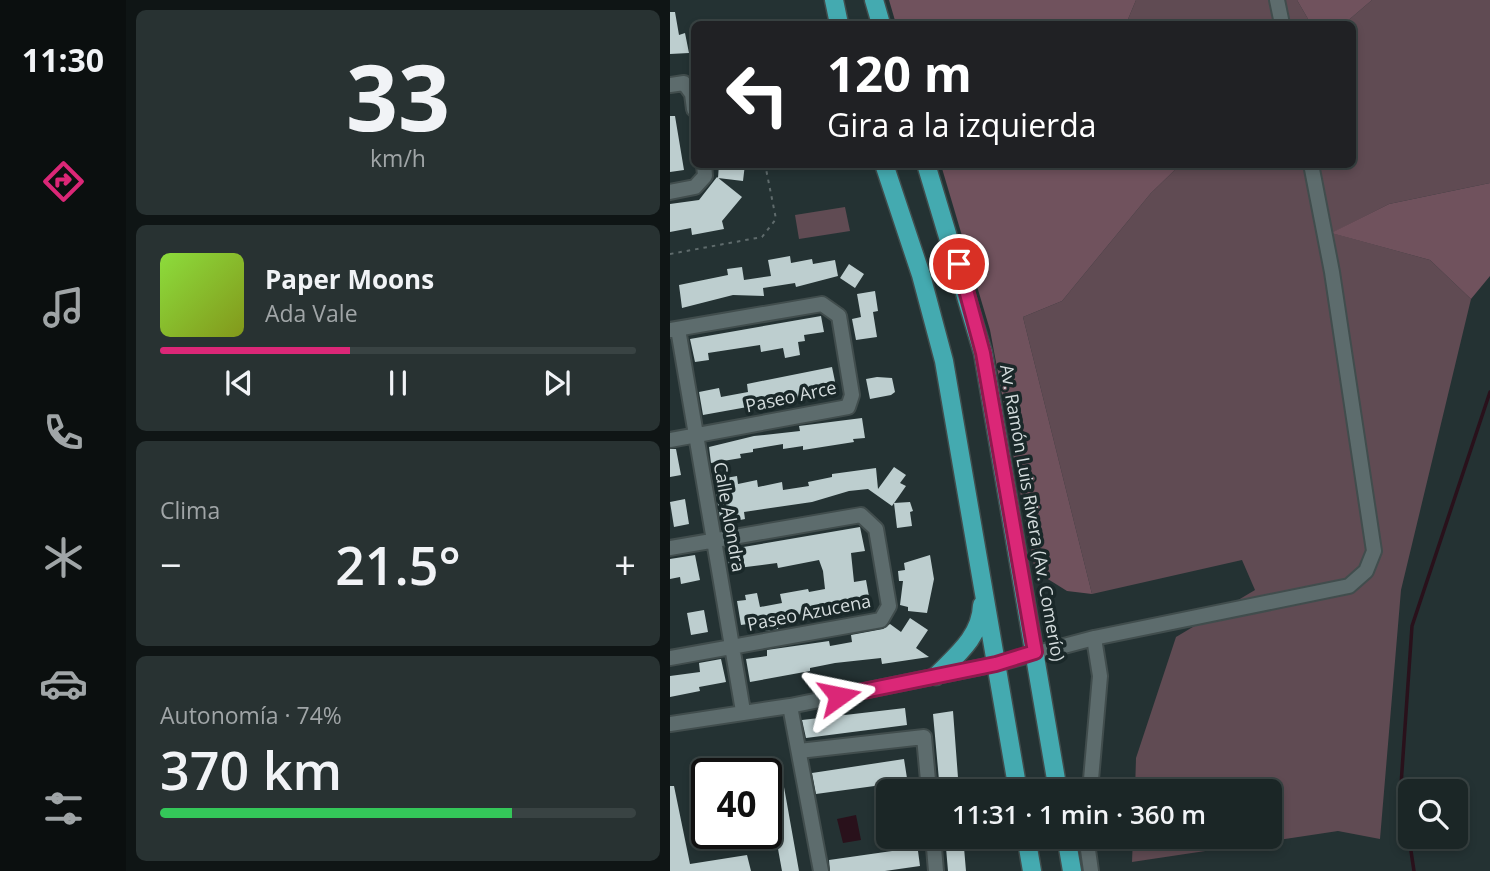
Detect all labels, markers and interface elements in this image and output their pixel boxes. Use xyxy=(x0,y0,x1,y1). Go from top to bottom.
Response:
text: 33 xyxy=(346,34,450,158)
text: 11:30 xyxy=(22,38,104,81)
text: 120 m xyxy=(827,40,972,106)
icon: left xyxy=(712,49,803,140)
text: Gira a la izquierda xyxy=(827,103,1097,146)
text: km/h xyxy=(370,142,426,174)
icon: directions xyxy=(39,157,88,206)
pin xyxy=(929,234,989,294)
icon: arrive xyxy=(940,245,978,283)
text: Paper Moons xyxy=(265,261,434,297)
icon: music xyxy=(39,283,88,332)
text: Ada Vale xyxy=(265,297,358,329)
street label: Av. Ramón Luis Rivera (Av. Comerío) xyxy=(995,362,1071,663)
icon: previous xyxy=(220,364,258,402)
icon: pause xyxy=(379,364,417,402)
icon: next xyxy=(538,364,576,402)
street label: Paseo Arce xyxy=(743,375,839,417)
icon: phone xyxy=(39,408,88,457)
street label: Calle Alondra xyxy=(708,460,751,574)
text: Clima xyxy=(160,494,220,526)
text: 21.5° xyxy=(335,529,461,600)
icon: climate xyxy=(39,533,88,582)
text: − xyxy=(160,538,182,590)
text: + xyxy=(614,538,636,590)
street label: Paseo Azucena xyxy=(745,588,873,636)
icon: car xyxy=(39,659,88,708)
position arrow xyxy=(802,659,876,733)
text: Autonomía · 74% xyxy=(160,699,342,731)
text: 370 km xyxy=(160,734,342,805)
speed limit sign: 40 xyxy=(691,758,782,849)
map controls xyxy=(1398,779,1468,849)
button: search xyxy=(1398,779,1468,849)
icon: filters xyxy=(39,784,88,833)
text: 11:31 · 1 min · 360 m xyxy=(952,796,1206,832)

